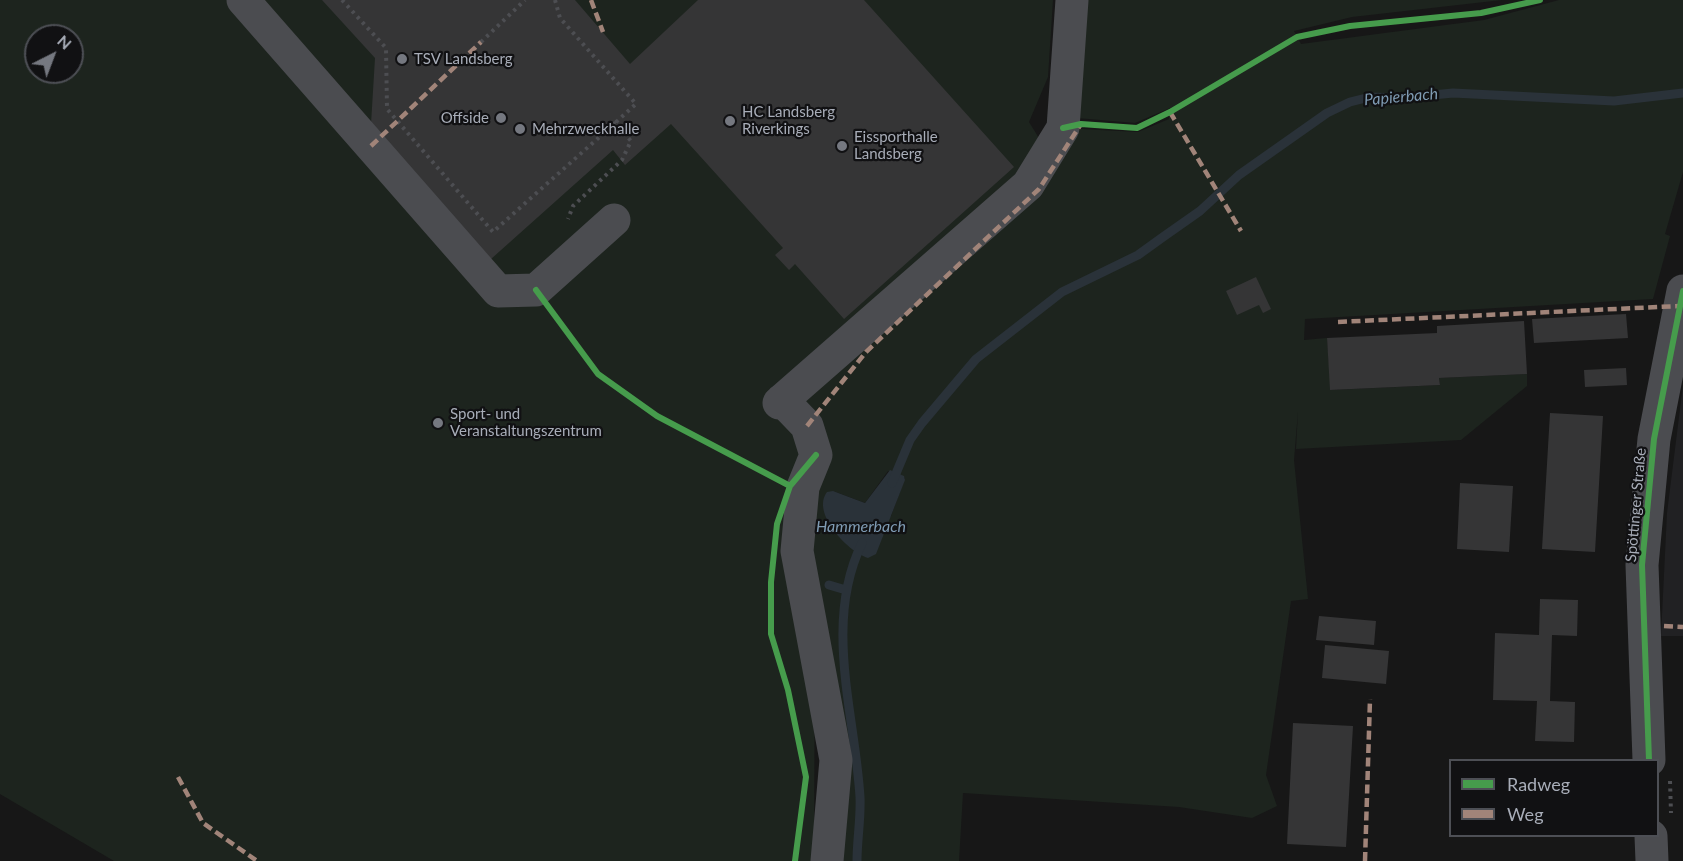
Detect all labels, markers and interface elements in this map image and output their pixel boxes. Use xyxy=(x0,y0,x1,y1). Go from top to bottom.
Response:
north arrow xyxy=(24,24,84,84)
text: N xyxy=(54,31,76,53)
place label: TSV Landsberg xyxy=(414,50,513,68)
marker: TSV Landsberg xyxy=(395,52,409,66)
water label: Papierbach xyxy=(1363,84,1439,110)
place label: HC Landsberg Riverkings xyxy=(742,103,835,138)
place label: Offside xyxy=(441,109,489,127)
marker: Offside xyxy=(494,111,508,125)
marker: HC Landsberg Riverkings xyxy=(723,114,737,128)
place label: Mehrzweckhalle xyxy=(532,120,639,138)
marker: Mehrzweckhalle xyxy=(513,122,527,136)
place label: Eissporthalle Landsberg xyxy=(854,128,938,163)
marker: Eissporthalle Landsberg xyxy=(835,139,849,153)
place label: Sport- und Veranstaltungszentrum xyxy=(450,405,602,440)
marker: Sport- und Veranstaltungszentrum xyxy=(431,416,445,430)
street label: Spöttinger Straße xyxy=(1622,447,1650,563)
water label: Hammerbach xyxy=(816,517,906,537)
legend xyxy=(1449,759,1659,837)
text: Radweg xyxy=(1507,773,1570,795)
text: Weg xyxy=(1507,803,1544,825)

